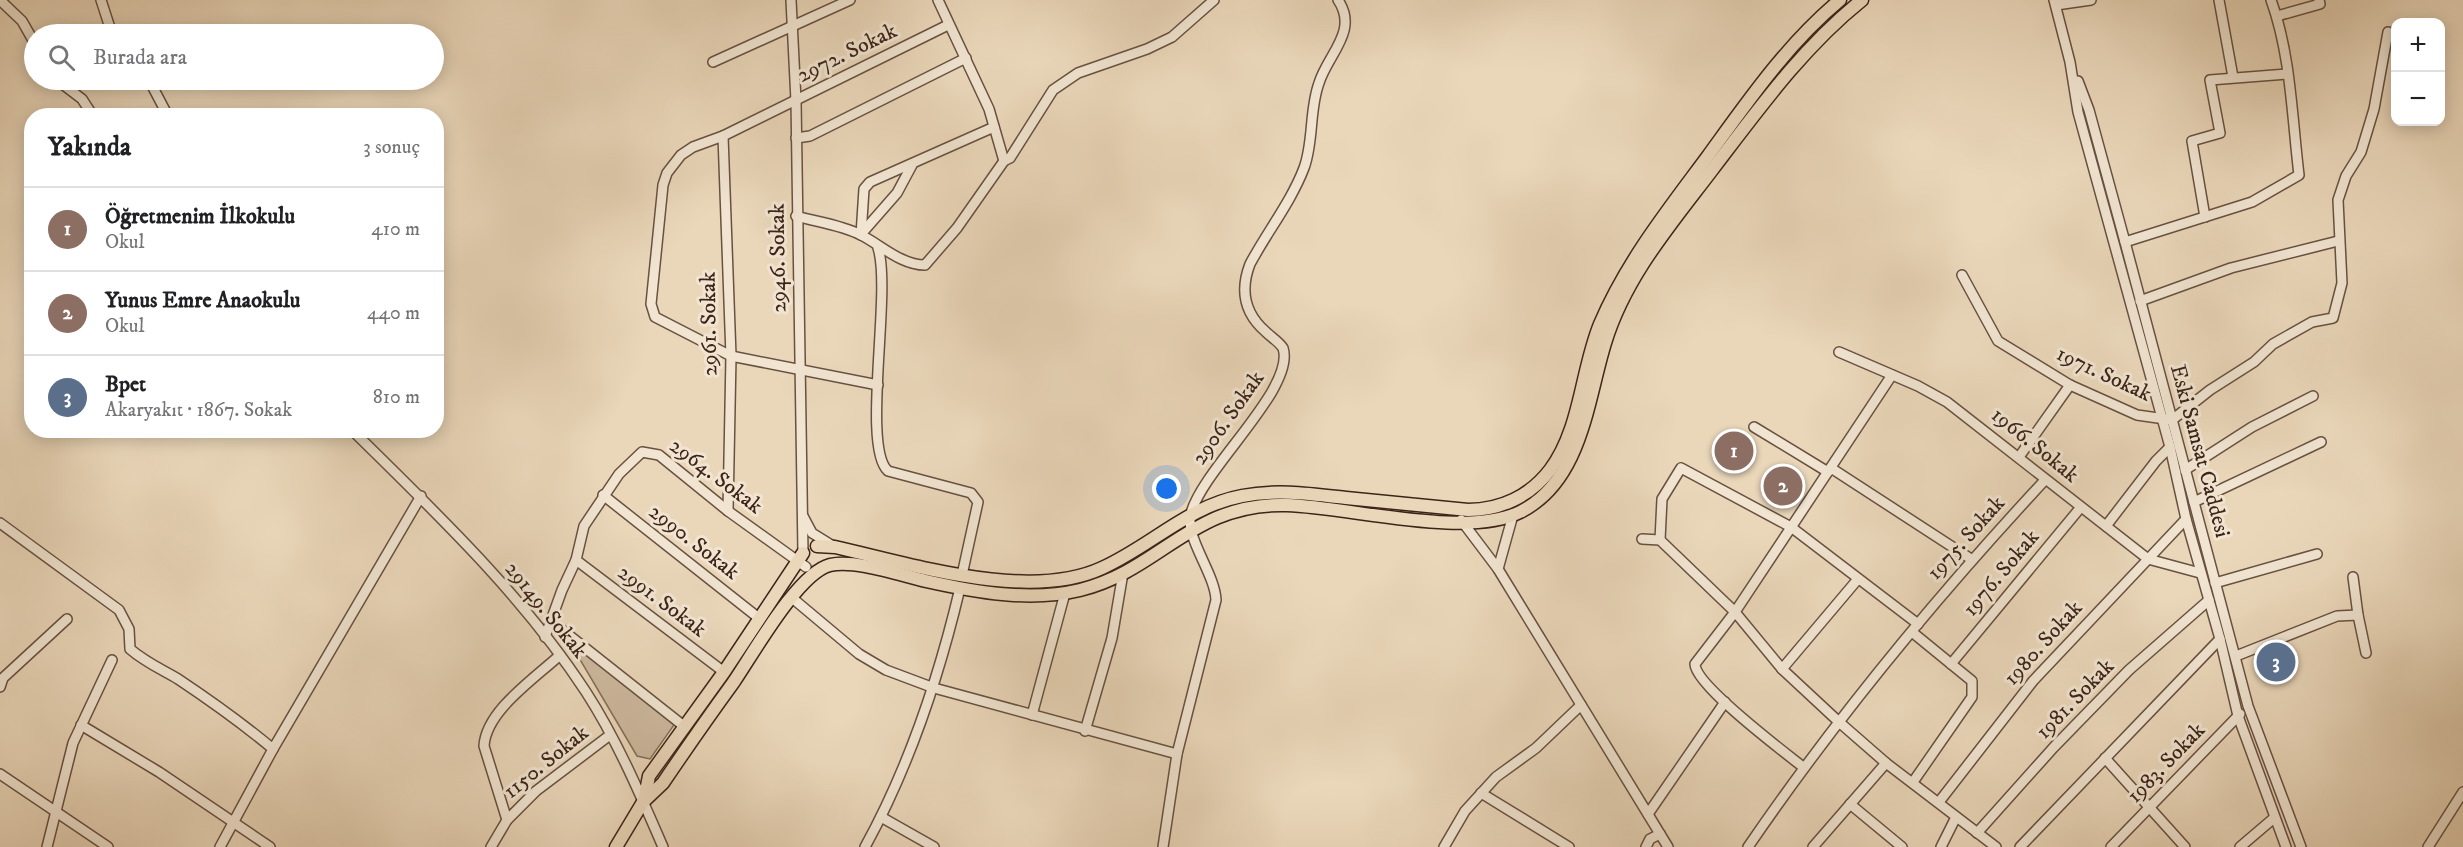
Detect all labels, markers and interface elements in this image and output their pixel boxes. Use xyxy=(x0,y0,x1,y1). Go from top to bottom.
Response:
street label: 2972. Sokak xyxy=(793,17,901,89)
map controls xyxy=(2391,18,2445,126)
button: + xyxy=(2391,18,2445,72)
search box xyxy=(24,24,444,90)
icon: search xyxy=(45,41,78,74)
text: Burada ara xyxy=(93,44,187,71)
button: − xyxy=(2391,72,2445,126)
text: Yakında xyxy=(48,131,131,164)
text: 3 sonuç xyxy=(363,135,420,160)
text: Öğretmenim İlkokulu xyxy=(105,203,295,230)
street label: 2946. Sokak xyxy=(764,203,792,313)
text: 1 xyxy=(64,217,71,242)
text: 410 m xyxy=(371,217,420,242)
text: Okul xyxy=(105,230,145,255)
street label: 2961. Sokak xyxy=(695,271,723,376)
text: Yunus Emre Anaokulu xyxy=(105,287,300,314)
text: 2 xyxy=(63,301,72,326)
text: 440 m xyxy=(367,301,420,326)
text: Okul xyxy=(105,314,145,339)
street label: 1971. Sokak xyxy=(2052,340,2156,408)
street label: Eski Samsat Caddesi xyxy=(2164,361,2236,541)
street label: 2906. Sokak xyxy=(1186,366,1270,470)
text: Bpet xyxy=(105,371,146,398)
text: 3 xyxy=(64,385,71,410)
text: 810 m xyxy=(373,385,420,410)
text: Akaryakıt · 1867. Sokak xyxy=(105,398,292,423)
street label: 1966. Sokak xyxy=(1986,401,2084,489)
pin: 1 xyxy=(1714,428,1754,474)
street label: 2964. Sokak xyxy=(664,432,768,520)
pin: 2 xyxy=(1764,464,1802,508)
your location xyxy=(1152,474,1181,503)
street label: 1975. Sokak xyxy=(1921,490,2011,586)
street label: 2990. Sokak xyxy=(643,498,745,586)
street label: 1976. Sokak xyxy=(1957,524,2045,622)
street label: 29149. Sokak xyxy=(499,556,593,664)
street label: 2991. Sokak xyxy=(612,559,712,643)
street label: 1980. Sokak xyxy=(1998,595,2088,691)
pin: 3 xyxy=(2256,640,2296,684)
street label: 1981. Sokak xyxy=(2030,653,2120,745)
street label: 1983. Sokak xyxy=(2121,717,2211,809)
street label: 1150. Sokak xyxy=(498,719,594,805)

